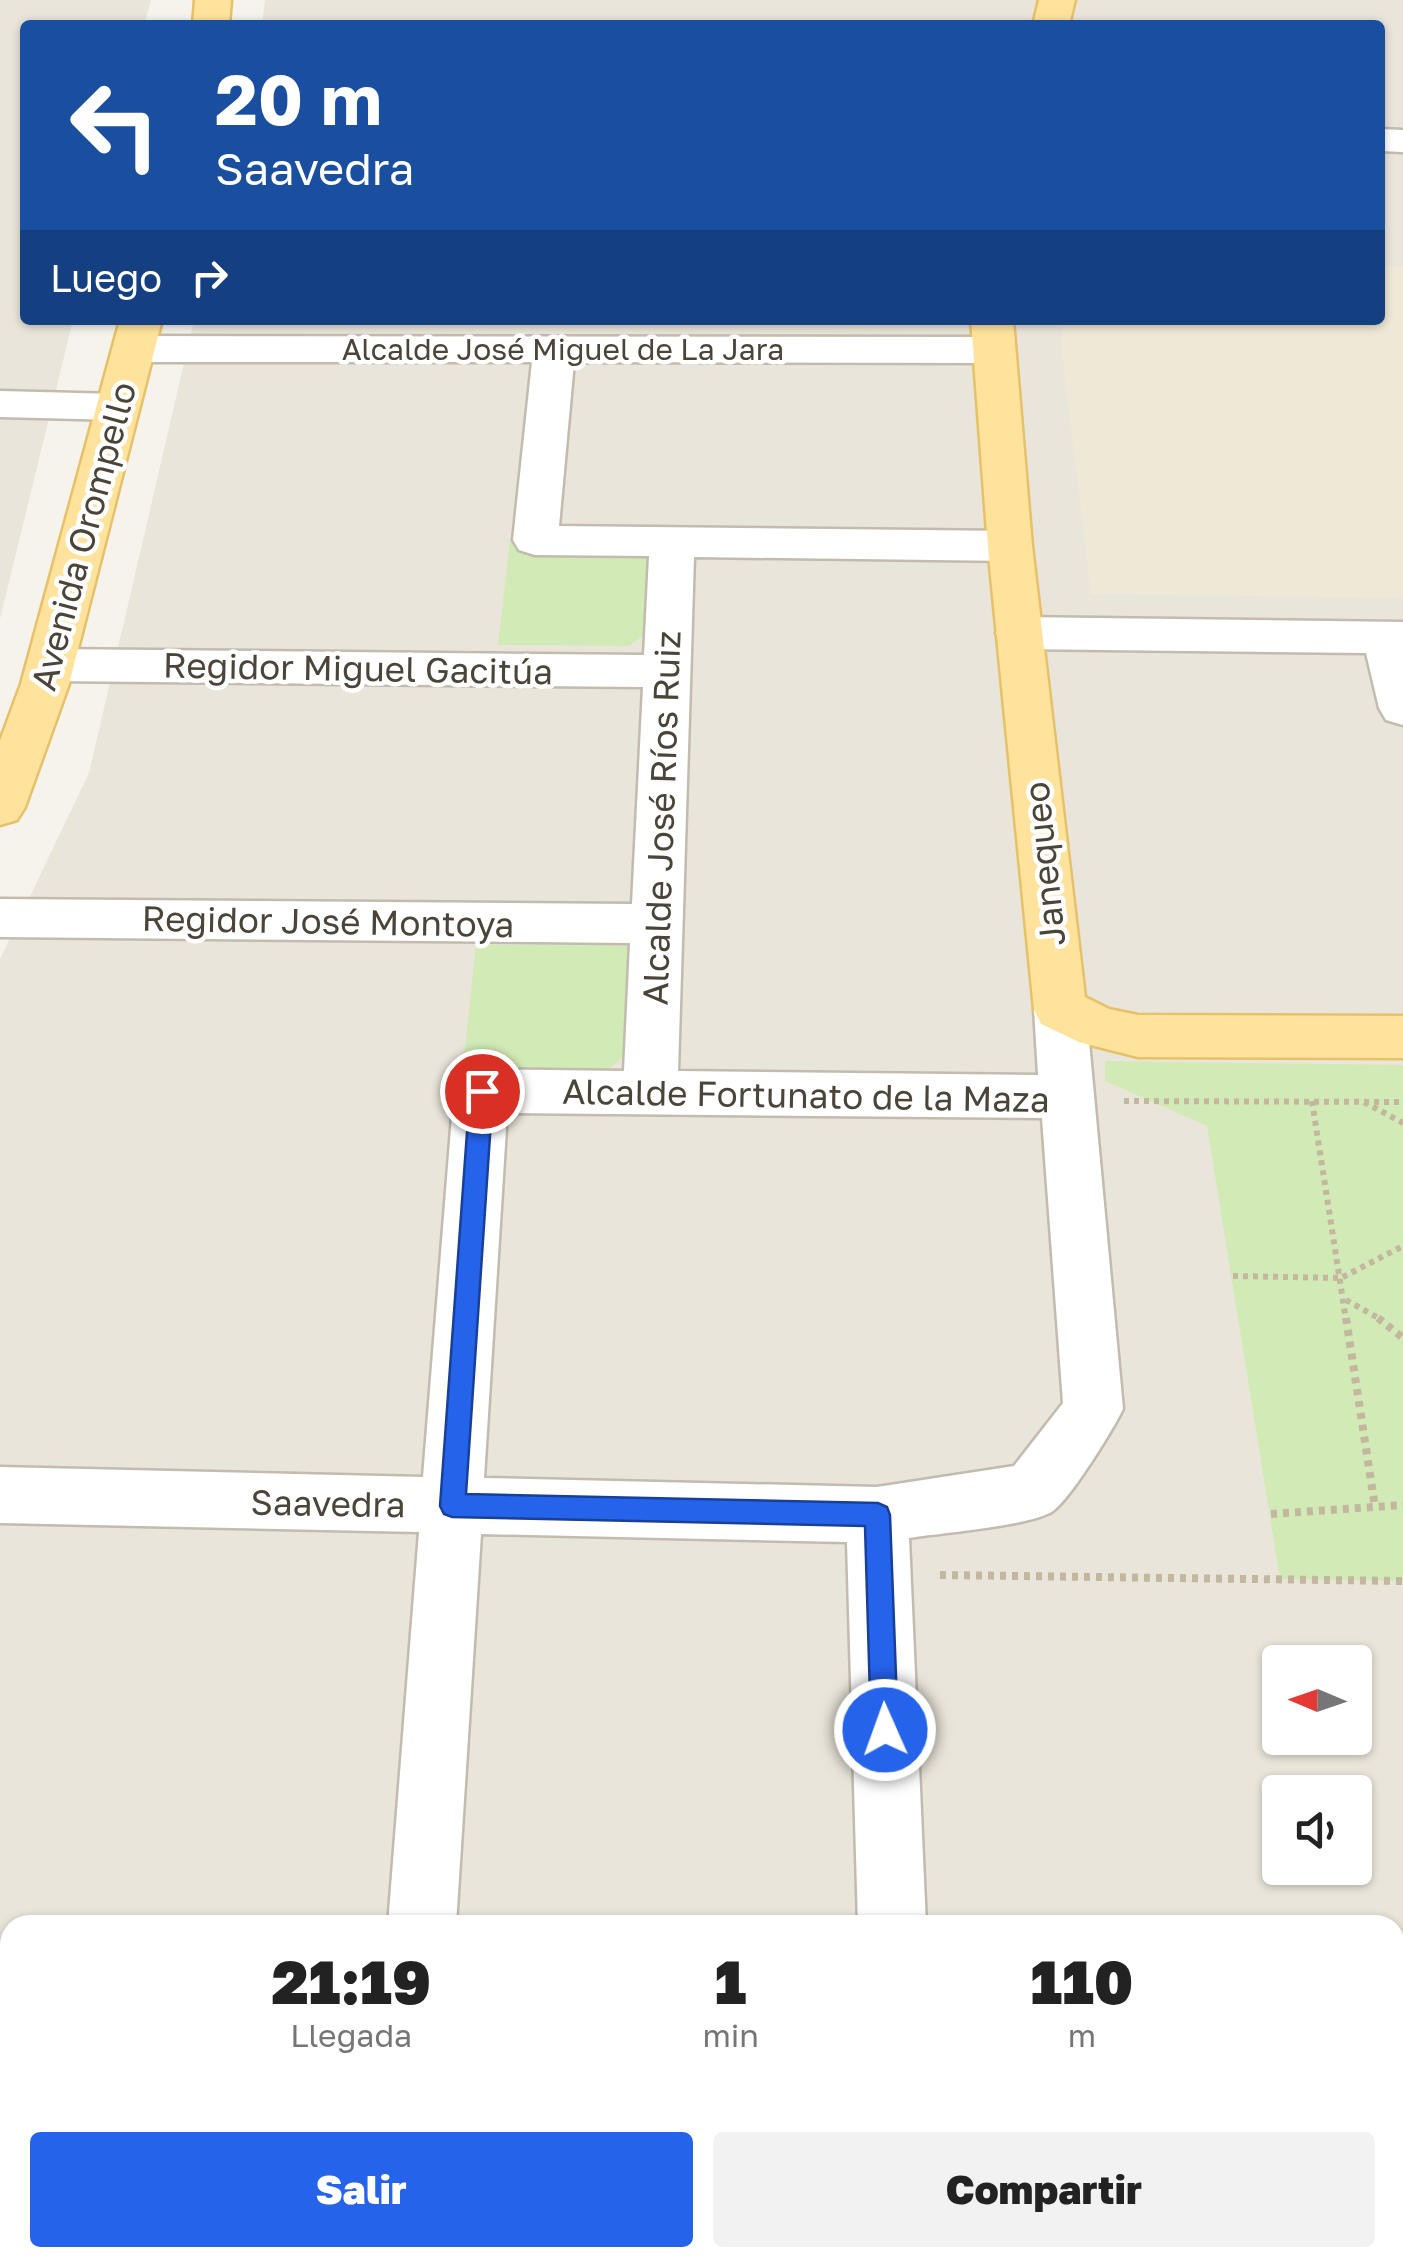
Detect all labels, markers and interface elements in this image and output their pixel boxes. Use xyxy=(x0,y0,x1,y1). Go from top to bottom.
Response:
text: 20 m xyxy=(215,56,382,140)
icon: left xyxy=(50,60,180,190)
text: Saavedra xyxy=(215,141,414,195)
icon: right xyxy=(182,250,237,305)
text: Luego xyxy=(50,255,162,300)
street label: Alcalde José Miguel de La Jara xyxy=(342,331,784,367)
street label: Avenida Orompello xyxy=(22,377,144,695)
street label: Alcalde José Ríos Ruiz xyxy=(633,630,689,1006)
street label: Regidor Miguel Gacitúa xyxy=(163,644,553,692)
street label: Janequeo xyxy=(1014,780,1074,948)
street label: Regidor José Montoya xyxy=(141,897,515,945)
pin xyxy=(440,1049,525,1134)
icon: arrive xyxy=(455,1064,510,1119)
street label: Alcalde Fortunato de la Maza xyxy=(562,1070,1050,1120)
street label: Saavedra xyxy=(250,1481,406,1525)
north arrow xyxy=(1262,1645,1372,1755)
map controls xyxy=(1262,1645,1372,1885)
position arrow xyxy=(833,1678,937,1782)
button: sound xyxy=(1262,1775,1372,1885)
text: 21:19 xyxy=(272,1945,431,2017)
text: 1 xyxy=(715,1945,747,2017)
text: 110 xyxy=(1031,1945,1133,2017)
text: Llegada xyxy=(290,2016,412,2054)
text: min xyxy=(702,2016,759,2054)
text: m xyxy=(1068,2016,1096,2054)
button: Salir xyxy=(30,2132,693,2247)
button: Compartir xyxy=(713,2132,1375,2247)

